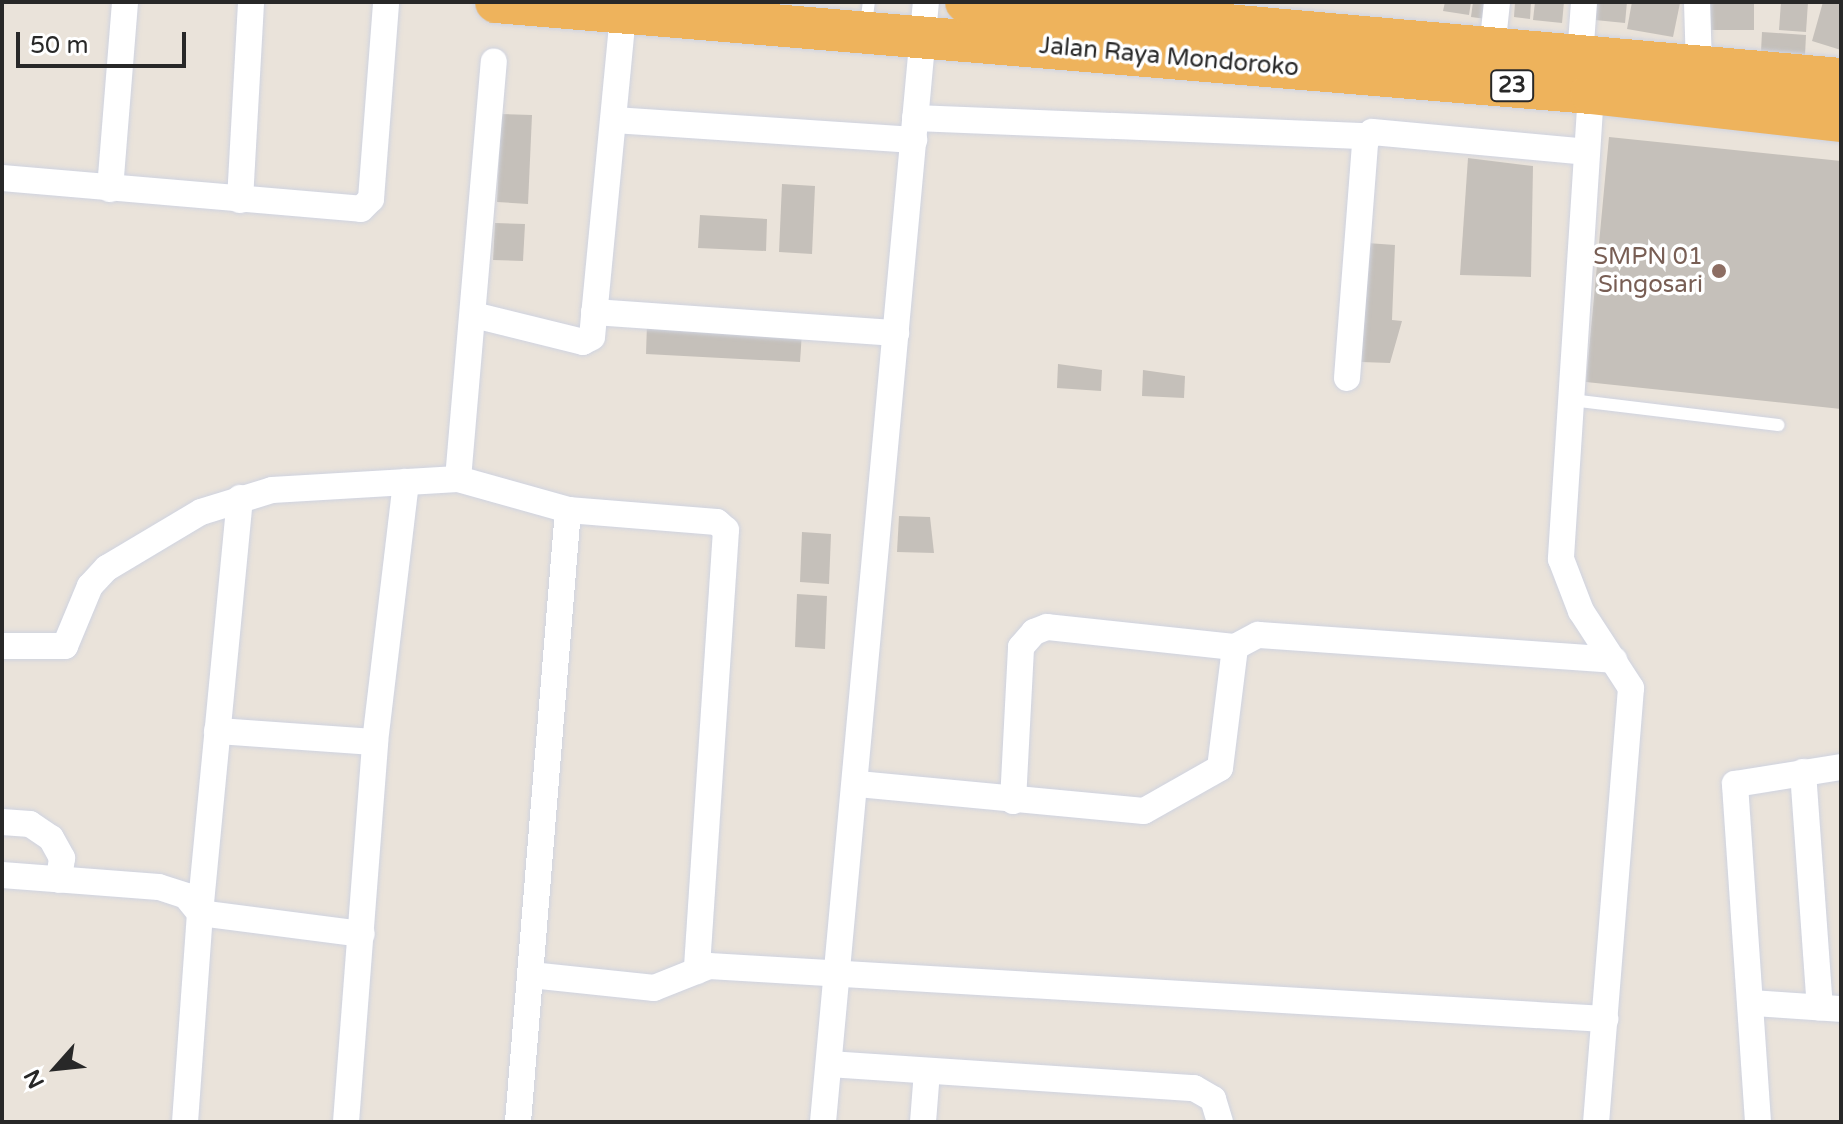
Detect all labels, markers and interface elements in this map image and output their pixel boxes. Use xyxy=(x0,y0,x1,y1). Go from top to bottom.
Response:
scale bar xyxy=(20,16,190,66)
text: 50 m xyxy=(30,31,88,60)
street label: Jalan Raya Mondoroko xyxy=(1038,31,1300,83)
road number: 23 xyxy=(1490,68,1534,104)
place label: SMPN 01 Singosari xyxy=(1593,243,1703,299)
marker: SMPN 01 Singosari xyxy=(1710,262,1728,280)
north arrow xyxy=(16,1028,96,1108)
text: N xyxy=(19,1065,50,1093)

